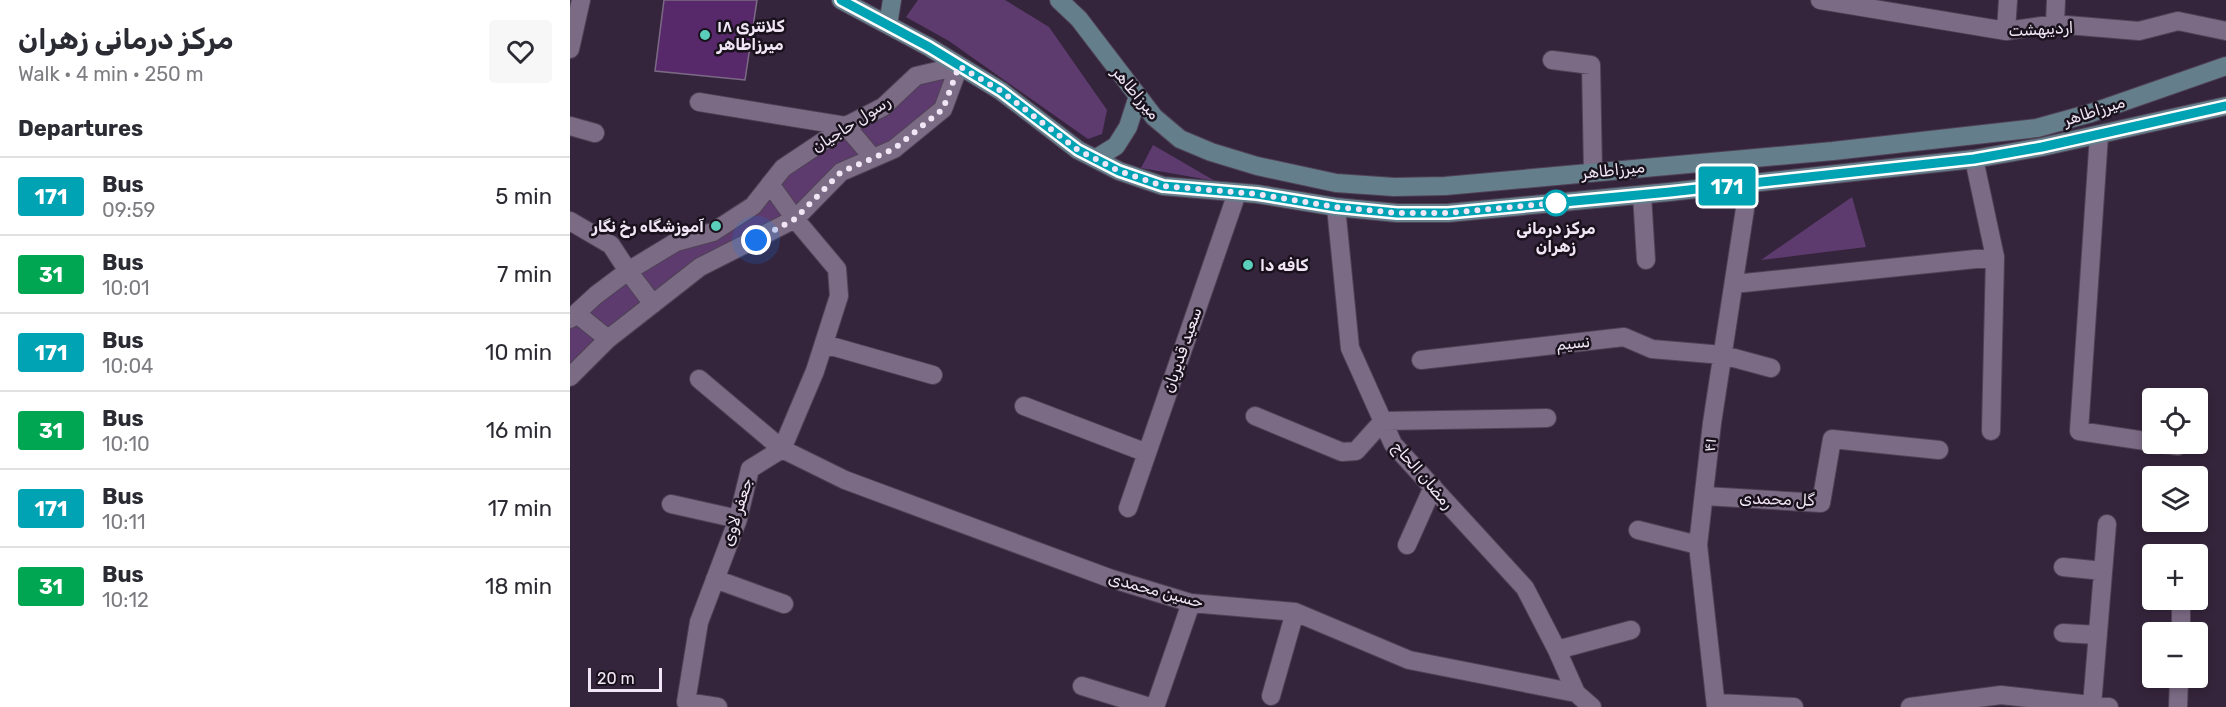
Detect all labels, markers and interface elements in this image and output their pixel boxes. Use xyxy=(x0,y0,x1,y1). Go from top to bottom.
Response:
place label: کلانتری ۱۸ میرزاطاهر xyxy=(716,17,785,54)
street label: اردیبهشت xyxy=(2008,18,2074,41)
button: heart xyxy=(489,20,552,83)
text: مرکز درمانی زهران xyxy=(18,23,233,56)
marker: کلانتری ۱۸ میرزاطاهر xyxy=(698,28,712,42)
text: Walk · 4 min · 250 m xyxy=(18,62,203,86)
street label: میرزاطاهر xyxy=(1107,62,1164,124)
street label: رسول حاجیان xyxy=(808,92,894,157)
street label: میرزاطاهر xyxy=(2060,92,2128,131)
text: Departures xyxy=(18,115,143,142)
street label: میرزاطاهر xyxy=(1579,157,1646,184)
line badge: 171 xyxy=(1692,166,1762,206)
text: Bus xyxy=(102,171,144,198)
text: 171 xyxy=(1711,174,1743,199)
text: 5 min xyxy=(495,183,552,210)
text: 171 xyxy=(35,184,67,209)
marker: مرکز درمانی زهران xyxy=(1543,190,1569,216)
text: 09:59 xyxy=(102,198,155,222)
place label: آموزشگاه رخ نگار xyxy=(591,217,704,238)
marker: آموزشگاه رخ نگار xyxy=(709,219,723,233)
place label: مرکز درمانی زهران xyxy=(1516,219,1596,256)
your location xyxy=(741,225,771,255)
text: Bus xyxy=(102,249,144,276)
place label: کافه دا xyxy=(1260,256,1308,275)
marker: کافه دا xyxy=(1241,258,1255,272)
text: 7 min xyxy=(497,261,552,288)
text: 31 xyxy=(39,262,63,287)
text: 10:01 xyxy=(102,276,150,300)
street label: سعید قدیریان xyxy=(1158,305,1206,396)
text: Bus xyxy=(102,327,144,354)
street label: نسیم xyxy=(1555,332,1591,355)
text: 10 min xyxy=(485,339,552,366)
text: 171 xyxy=(35,340,67,365)
text: 10:04 xyxy=(102,354,154,378)
map controls xyxy=(2142,388,2208,688)
button: locate xyxy=(2142,388,2208,454)
text: Bus xyxy=(102,405,144,432)
text: 16 min xyxy=(486,417,552,444)
text: 31 xyxy=(39,418,63,443)
text: 10:10 xyxy=(102,432,150,456)
street label: رمضان الحاج xyxy=(1387,437,1458,514)
street label: ۴۱ xyxy=(1700,437,1720,453)
button: layers xyxy=(2142,466,2208,532)
street label: جعفر لاوی xyxy=(718,476,757,549)
text: Bus xyxy=(102,483,144,510)
street label: گل محمدی xyxy=(1739,488,1816,510)
text: 17 min xyxy=(488,495,552,522)
text: 171 xyxy=(35,496,67,521)
text: 10:11 xyxy=(102,510,146,534)
button: + xyxy=(2142,544,2208,610)
text: Bus xyxy=(102,561,144,588)
street label: حسین محمدی xyxy=(1106,568,1206,612)
text: 18 min xyxy=(485,573,552,600)
text: 31 xyxy=(39,574,63,599)
text: 10:12 xyxy=(102,588,149,612)
button: − xyxy=(2142,622,2208,688)
scale bar xyxy=(588,665,662,692)
text: 20 m xyxy=(597,669,635,688)

